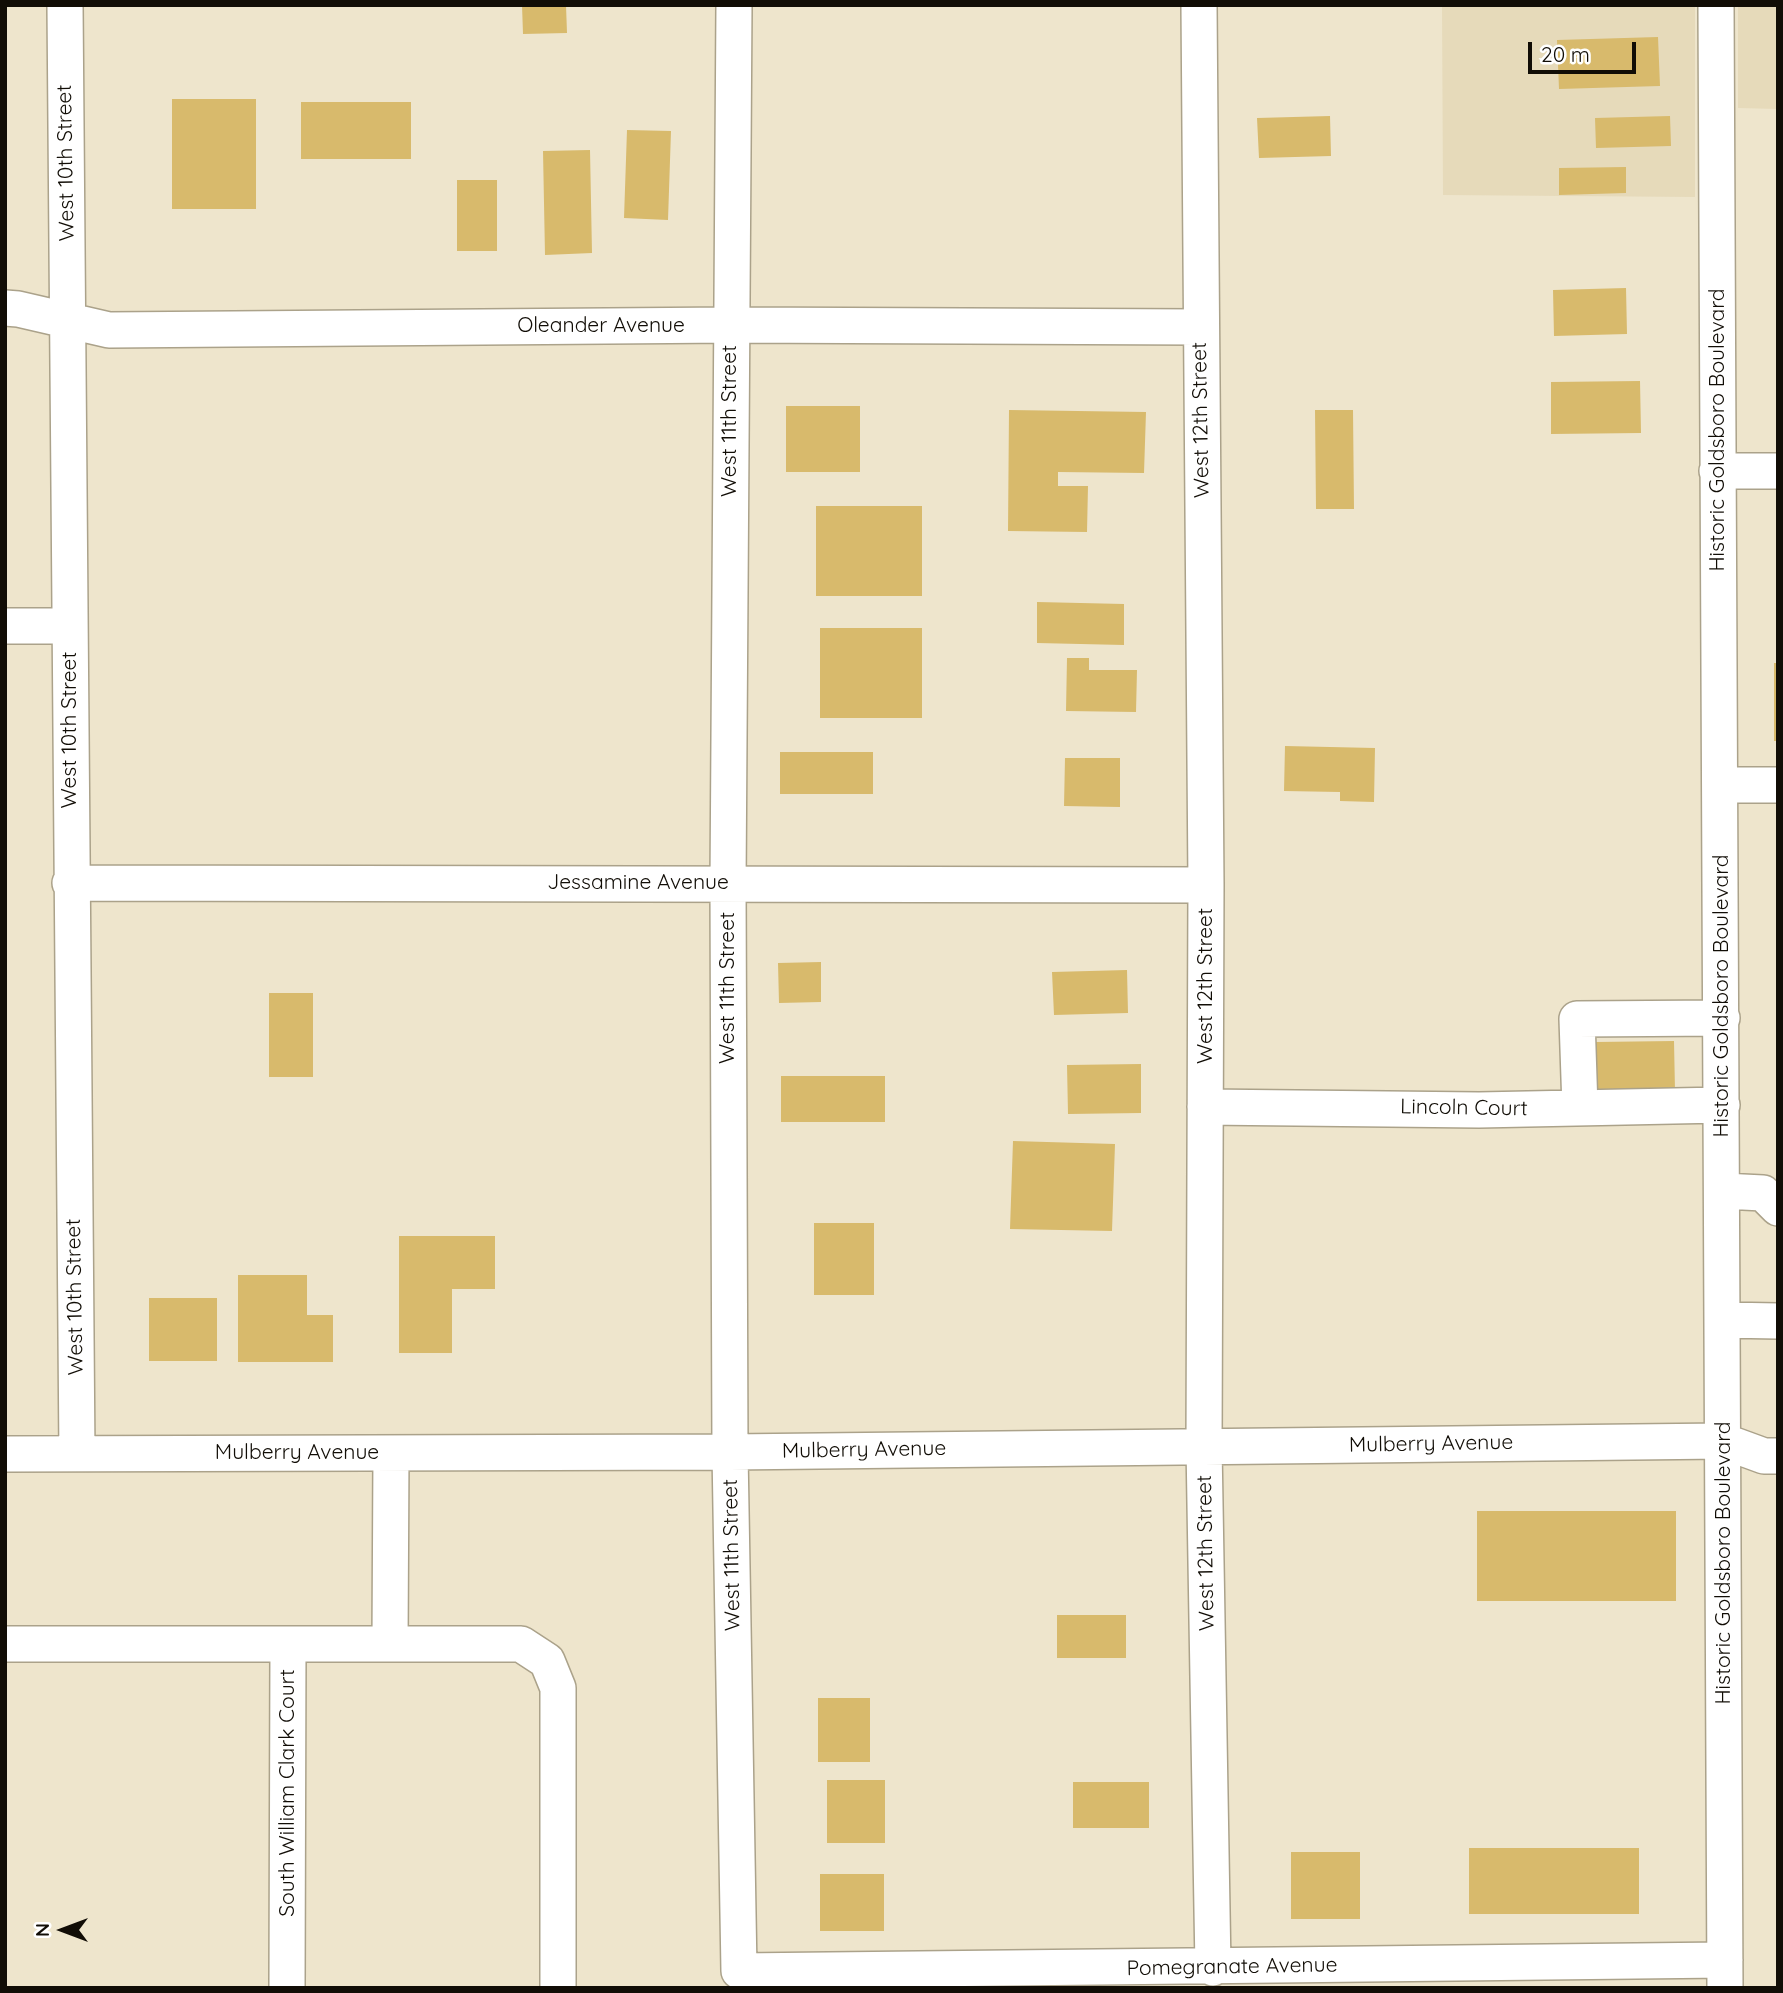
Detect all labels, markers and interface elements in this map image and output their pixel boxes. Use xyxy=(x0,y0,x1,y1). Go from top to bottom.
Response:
scale bar xyxy=(1531,28,1640,72)
text: 20 m xyxy=(1541,41,1590,67)
street label: West 10th Street xyxy=(52,84,80,242)
street label: Historic Goldsboro Boulevard xyxy=(1705,288,1731,572)
street label: Oleander Avenue xyxy=(517,313,685,339)
street label: West 12th Street xyxy=(1187,342,1215,498)
street label: West 11th Street xyxy=(717,345,743,497)
street label: West 10th Street xyxy=(57,652,83,808)
street label: Historic Goldsboro Boulevard xyxy=(1709,854,1735,1138)
street label: Jessamine Avenue xyxy=(547,870,729,896)
street label: West 12th Street xyxy=(1193,908,1219,1064)
street label: West 11th Street xyxy=(715,912,741,1064)
street label: Lincoln Court xyxy=(1400,1094,1528,1122)
street label: West 10th Street xyxy=(61,1218,89,1376)
street label: Historic Goldsboro Boulevard xyxy=(1711,1421,1737,1705)
street label: Mulberry Avenue xyxy=(1349,1430,1513,1458)
street label: Mulberry Avenue xyxy=(782,1436,946,1464)
street label: Mulberry Avenue xyxy=(215,1440,379,1466)
street label: West 12th Street xyxy=(1192,1475,1220,1631)
street label: West 11th Street xyxy=(718,1479,746,1631)
street label: South William Clark Court xyxy=(275,1669,301,1917)
north arrow xyxy=(28,1895,98,1965)
text: N xyxy=(30,1923,54,1937)
street label: Pomegranate Avenue xyxy=(1126,1953,1338,1981)

